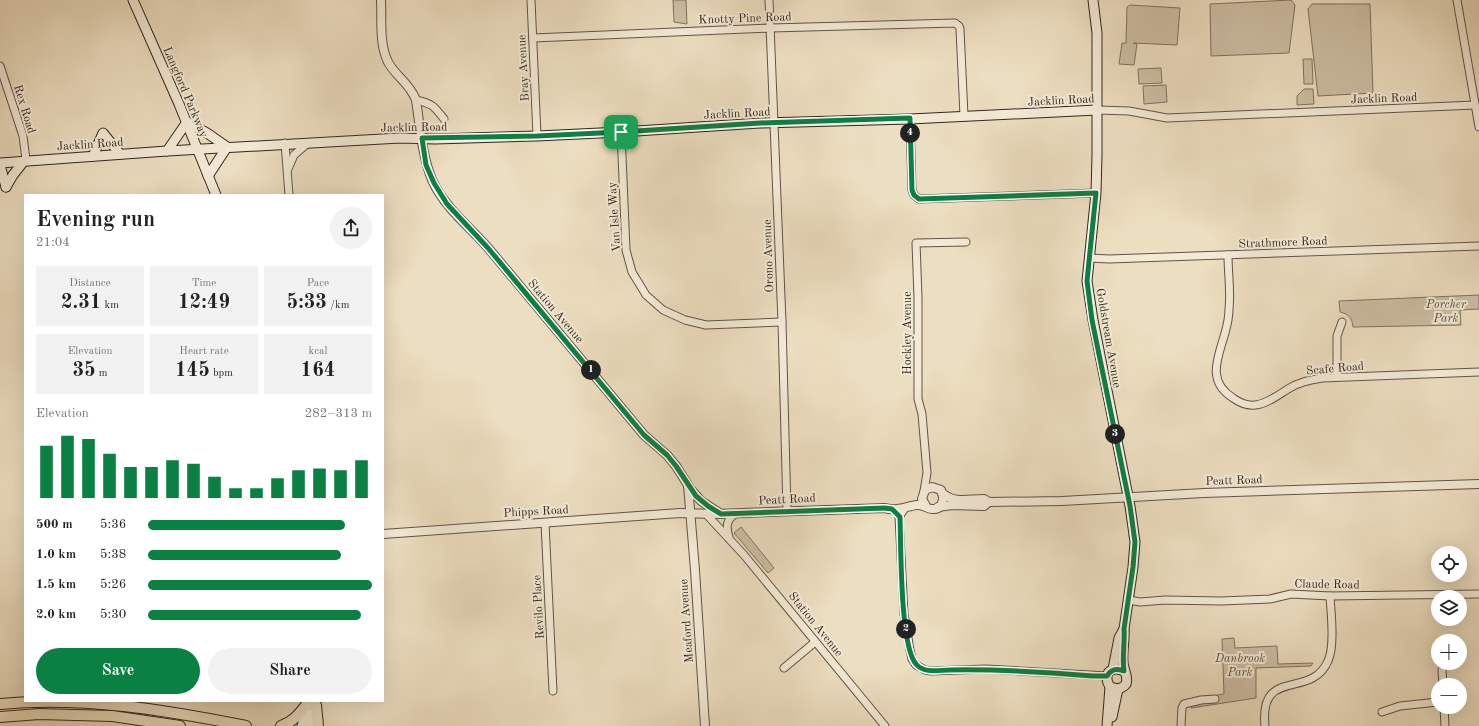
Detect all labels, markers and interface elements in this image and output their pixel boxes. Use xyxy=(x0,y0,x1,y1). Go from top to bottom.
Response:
street label: Knotty Pine Road xyxy=(698,11,792,27)
street label: Bray Avenue xyxy=(516,34,532,102)
street label: Langford Parkway xyxy=(161,45,210,140)
street label: Rex Road xyxy=(11,83,37,135)
street label: Jacklin Road xyxy=(1350,92,1418,106)
street label: Jacklin Road xyxy=(1027,93,1095,109)
street label: Jacklin Road xyxy=(703,106,771,122)
pin xyxy=(604,115,638,149)
street label: Jacklin Road xyxy=(380,121,448,135)
icon: arrive xyxy=(610,121,632,143)
pin: 4 xyxy=(900,123,920,143)
text: 4 xyxy=(907,127,913,138)
street label: Jacklin Road xyxy=(56,137,124,153)
street label: Van Isle Way xyxy=(607,181,623,252)
button: share xyxy=(330,207,372,249)
text: Evening run xyxy=(36,209,155,231)
street label: Orono Avenue xyxy=(762,219,776,293)
street label: Strathmore Road xyxy=(1238,235,1328,251)
text: 21:04 xyxy=(36,236,70,249)
text: Distance xyxy=(69,278,111,289)
text: Time xyxy=(192,278,216,289)
text: Pace xyxy=(307,278,329,289)
street label: Station Avenue xyxy=(525,278,585,346)
street label: Goldstream Avenue xyxy=(1093,287,1123,389)
street label: Hockley Avenue xyxy=(902,291,914,375)
text: 2.31 xyxy=(61,293,101,313)
text: 12:49 xyxy=(178,293,230,313)
text: 5:33 xyxy=(287,293,327,313)
park label: Porcher Park xyxy=(1425,299,1467,325)
text: km xyxy=(101,300,119,311)
text: /km xyxy=(327,300,349,311)
text: Elevation xyxy=(68,346,112,357)
text: Heart rate xyxy=(179,346,229,357)
text: kcal xyxy=(309,346,327,357)
pin: 1 xyxy=(581,360,601,380)
street label: Scafe Road xyxy=(1306,360,1365,378)
text: 35 xyxy=(72,361,96,381)
text: 145 xyxy=(175,361,210,381)
text: 164 xyxy=(301,361,335,381)
text: 1 xyxy=(588,364,594,375)
text: m xyxy=(96,368,108,379)
text: bpm xyxy=(210,368,233,379)
text: Elevation xyxy=(36,407,89,420)
text: 282–313 m xyxy=(305,407,372,420)
pin: 3 xyxy=(1105,424,1125,444)
text: 3 xyxy=(1112,428,1118,439)
street label: Peatt Road xyxy=(1205,474,1263,488)
street label: Peatt Road xyxy=(758,493,816,507)
street label: Phipps Road xyxy=(503,504,569,520)
text: 500 m xyxy=(36,518,73,531)
text: 5:36 xyxy=(100,518,126,531)
map controls xyxy=(1431,546,1467,714)
button: locate xyxy=(1431,546,1467,582)
text: 1.0 km xyxy=(36,548,76,561)
text: 5:38 xyxy=(100,548,126,561)
street label: Revilo Place xyxy=(531,574,547,639)
text: 1.5 km xyxy=(36,578,76,591)
text: 5:26 xyxy=(100,578,126,591)
street label: Meaford Avenue xyxy=(678,578,696,663)
street label: Claude Road xyxy=(1294,578,1360,592)
street label: Station Avenue xyxy=(786,590,845,659)
button: layers xyxy=(1431,590,1467,626)
text: 2.0 km xyxy=(36,608,76,621)
text: 5:30 xyxy=(100,608,126,621)
pin: 2 xyxy=(896,619,916,639)
text: 2 xyxy=(903,623,909,634)
button: + xyxy=(1431,634,1467,670)
button: Save xyxy=(36,648,200,694)
button: Share xyxy=(208,648,372,694)
park label: Danbrook Park xyxy=(1214,653,1265,679)
button: − xyxy=(1431,678,1467,714)

